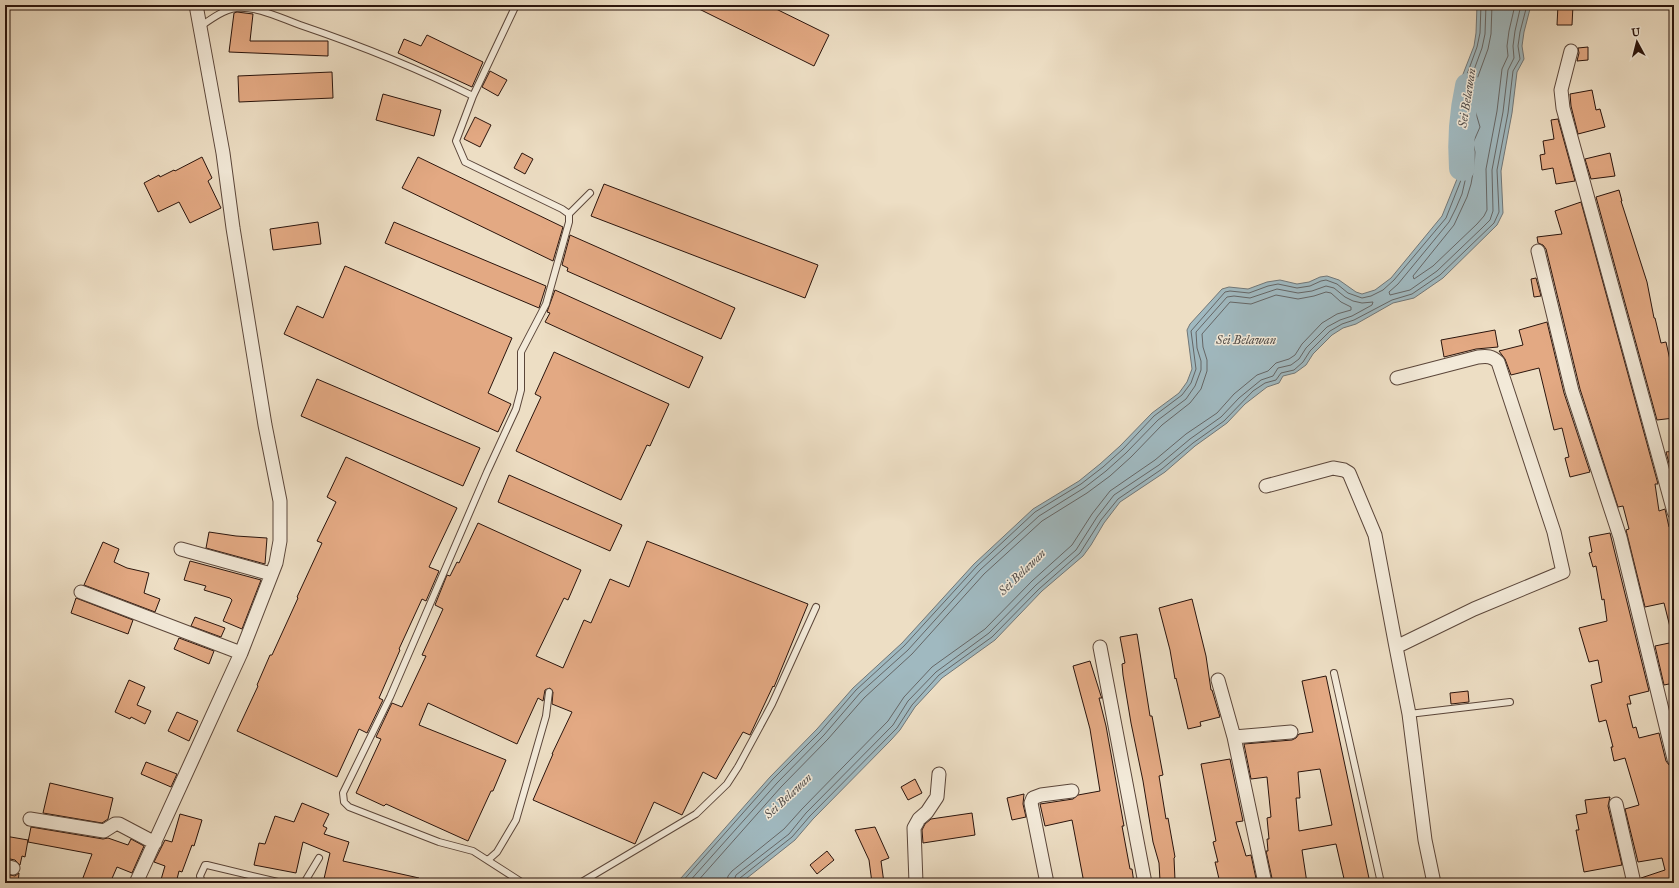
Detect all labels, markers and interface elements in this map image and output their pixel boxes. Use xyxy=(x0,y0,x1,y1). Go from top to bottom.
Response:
north arrow xyxy=(1617,22,1657,62)
text: U xyxy=(1631,26,1641,40)
water label: Sei Belawan xyxy=(1455,67,1479,130)
water label: Sei Belawan xyxy=(1215,333,1277,347)
water label: Sei Belawan xyxy=(995,546,1049,598)
water label: Sei Belawan xyxy=(761,770,815,822)

